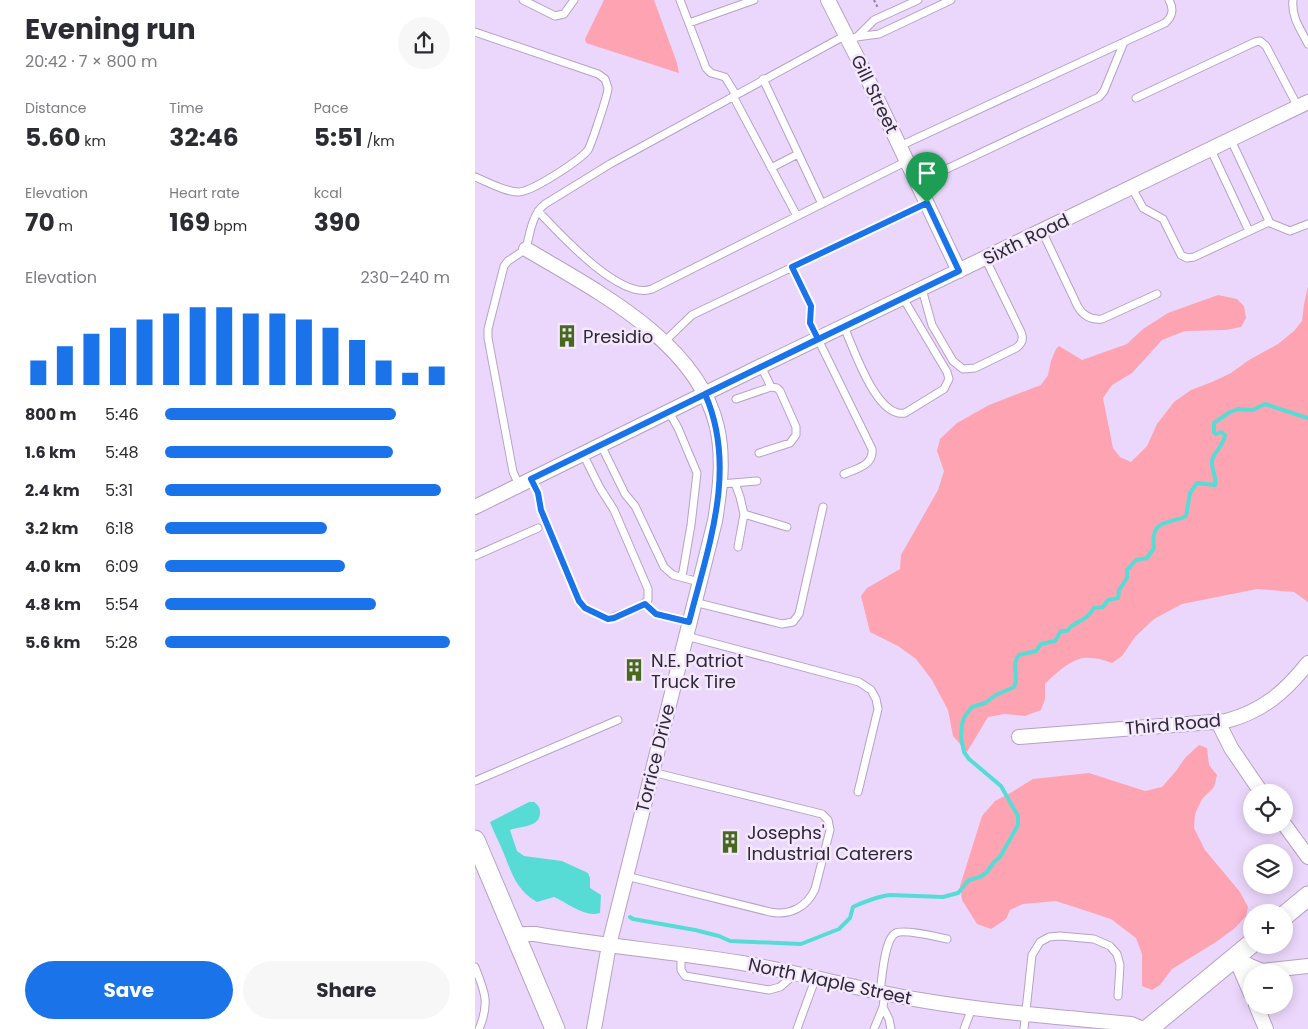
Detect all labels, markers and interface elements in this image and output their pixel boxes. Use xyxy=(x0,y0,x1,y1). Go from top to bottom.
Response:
text: Evening run xyxy=(25,10,196,49)
button: share xyxy=(398,17,450,69)
text: 20:42 · 7 × 800 m xyxy=(25,50,157,73)
street label: Gill Street xyxy=(845,50,905,138)
text: Distance xyxy=(25,98,86,118)
text: Time xyxy=(169,98,203,118)
text: Pace xyxy=(314,98,348,118)
text: 5.60 xyxy=(25,120,81,155)
text: 32:46 xyxy=(169,120,239,155)
text: 5:51 xyxy=(314,120,363,155)
text: km xyxy=(81,131,106,151)
text: /km xyxy=(363,131,395,151)
pin xyxy=(906,152,948,203)
icon: arrive xyxy=(913,159,941,187)
text: Elevation xyxy=(25,183,88,203)
text: Heart rate xyxy=(169,183,240,203)
text: kcal xyxy=(314,183,342,203)
text: 70 xyxy=(25,205,55,240)
text: 169 xyxy=(169,205,210,240)
text: 390 xyxy=(314,205,360,240)
street label: Sixth Road xyxy=(979,207,1073,271)
text: m xyxy=(55,216,73,236)
text: bpm xyxy=(210,216,247,236)
text: Elevation xyxy=(25,266,97,289)
text: 230–240 m xyxy=(360,266,450,289)
building icon: Presidio xyxy=(554,323,580,349)
place label: Presidio xyxy=(583,324,653,349)
text: 800 m xyxy=(25,403,77,426)
text: 5:46 xyxy=(105,403,139,426)
text: 1.6 km xyxy=(25,441,76,464)
text: 5:48 xyxy=(105,441,139,464)
text: 2.4 km xyxy=(25,479,80,502)
text: 5:31 xyxy=(105,479,133,502)
text: 3.2 km xyxy=(25,517,79,540)
text: 6:18 xyxy=(105,517,134,540)
text: 4.0 km xyxy=(25,555,81,578)
text: 6:09 xyxy=(105,555,139,578)
text: 4.8 km xyxy=(25,593,81,616)
text: 5:54 xyxy=(105,593,139,616)
text: 5.6 km xyxy=(25,631,80,654)
text: 5:28 xyxy=(105,631,138,654)
place label: N.E. Patriot Truck Tire xyxy=(651,648,744,694)
building icon: N.E. Patriot Truck Tire xyxy=(621,657,647,683)
street label: Torrice Drive xyxy=(629,701,681,815)
street label: Third Road xyxy=(1124,707,1222,741)
map controls xyxy=(1243,784,1293,1014)
button: locate xyxy=(1243,784,1293,834)
place label: Josephs' Industrial Caterers xyxy=(747,820,913,866)
building icon: Josephs' Industrial Caterers xyxy=(717,829,743,855)
button: layers xyxy=(1243,844,1293,894)
button: + xyxy=(1243,904,1293,954)
street label: North Maple Street xyxy=(746,951,914,1011)
button: Save xyxy=(25,961,233,1019)
button: Share xyxy=(243,961,450,1019)
button: − xyxy=(1243,964,1293,1014)

